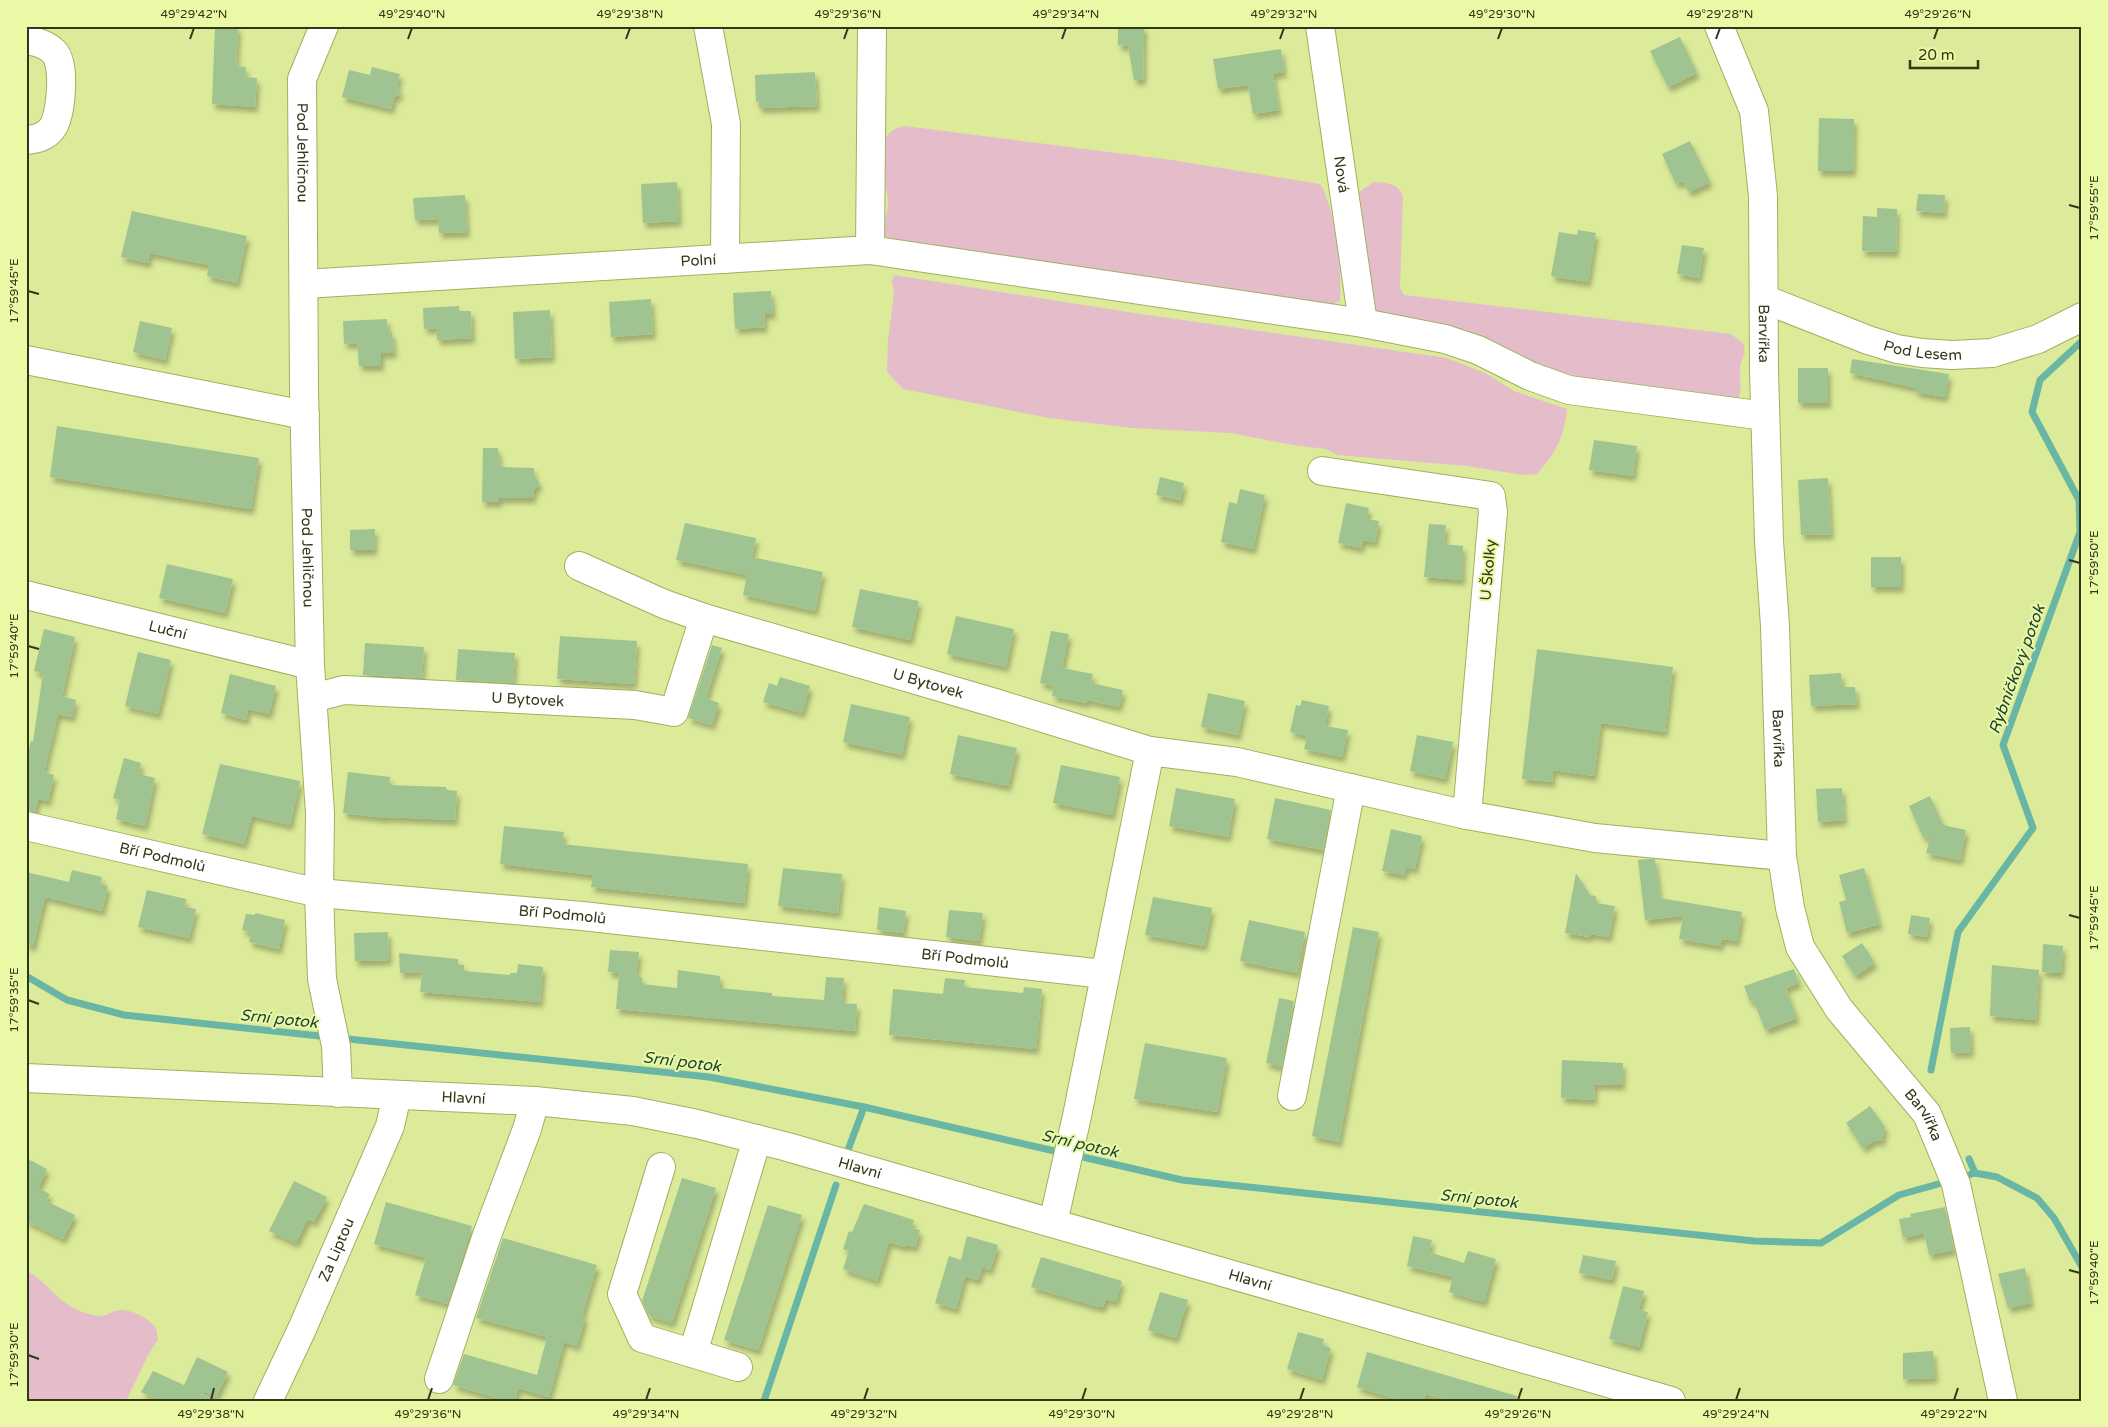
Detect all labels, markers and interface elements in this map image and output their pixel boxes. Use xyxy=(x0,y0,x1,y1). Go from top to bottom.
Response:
text: 49°29'42"N xyxy=(161,7,228,21)
text: 49°29'40"N xyxy=(379,7,446,21)
text: 49°29'38"N xyxy=(597,7,664,21)
text: 49°29'36"N xyxy=(815,7,882,21)
text: 49°29'34"N xyxy=(1033,7,1100,21)
text: 49°29'32"N xyxy=(1251,7,1318,21)
text: 49°29'30"N xyxy=(1469,7,1536,21)
text: 49°29'28"N xyxy=(1687,7,1754,21)
text: 49°29'26"N xyxy=(1905,7,1972,21)
scale bar xyxy=(1910,38,1978,70)
text: 20 m xyxy=(1918,46,1955,64)
street label: Pod Jehličnou xyxy=(293,103,312,203)
street label: Nová xyxy=(1330,155,1353,194)
text: 17°59'55"E xyxy=(2087,175,2101,241)
street label: Polní xyxy=(680,250,717,270)
text: 17°59'45"E xyxy=(7,258,21,324)
street label: Barvířka xyxy=(1755,304,1773,363)
street label: Pod Lesem xyxy=(1881,336,1962,364)
street label: Pod Jehličnou xyxy=(298,507,318,608)
text: 17°59'50"E xyxy=(2087,530,2101,596)
street label: U Školky xyxy=(1476,539,1500,601)
water label: Rybníčkový potok xyxy=(1984,601,2050,737)
text: 17°59'40"E xyxy=(7,613,21,679)
street label: Luční xyxy=(147,617,189,643)
street label: U Bytovek xyxy=(891,665,966,702)
street label: U Bytovek xyxy=(491,689,565,710)
street label: Barvířka xyxy=(1769,709,1788,768)
street label: Bří Podmolů xyxy=(118,839,207,876)
text: 17°59'45"E xyxy=(2087,885,2101,951)
street label: Bří Podmolů xyxy=(518,901,607,928)
street label: Bří Podmolů xyxy=(920,945,1010,972)
text: 17°59'35"E xyxy=(7,967,21,1033)
water label: Srní potok xyxy=(239,1005,320,1033)
water label: Srní potok xyxy=(642,1047,723,1077)
street label: Barvířka xyxy=(1901,1085,1946,1144)
street label: Hlavní xyxy=(441,1088,486,1108)
water label: Srní potok xyxy=(1040,1125,1121,1163)
street label: Hlavní xyxy=(836,1153,884,1183)
water label: Srní potok xyxy=(1439,1185,1520,1213)
street label: Za Liptou xyxy=(315,1215,358,1284)
text: 17°59'40"E xyxy=(2087,1240,2101,1306)
street label: Hlavní xyxy=(1226,1265,1274,1295)
text: 17°59'30"E xyxy=(7,1322,21,1388)
text: 49°29'38"N xyxy=(178,1407,245,1421)
text: 49°29'36"N xyxy=(395,1407,462,1421)
text: 49°29'34"N xyxy=(613,1407,680,1421)
text: 49°29'32"N xyxy=(831,1407,898,1421)
text: 49°29'30"N xyxy=(1049,1407,1116,1421)
text: 49°29'28"N xyxy=(1267,1407,1334,1421)
text: 49°29'26"N xyxy=(1485,1407,1552,1421)
text: 49°29'24"N xyxy=(1703,1407,1770,1421)
text: 49°29'22"N xyxy=(1921,1407,1988,1421)

